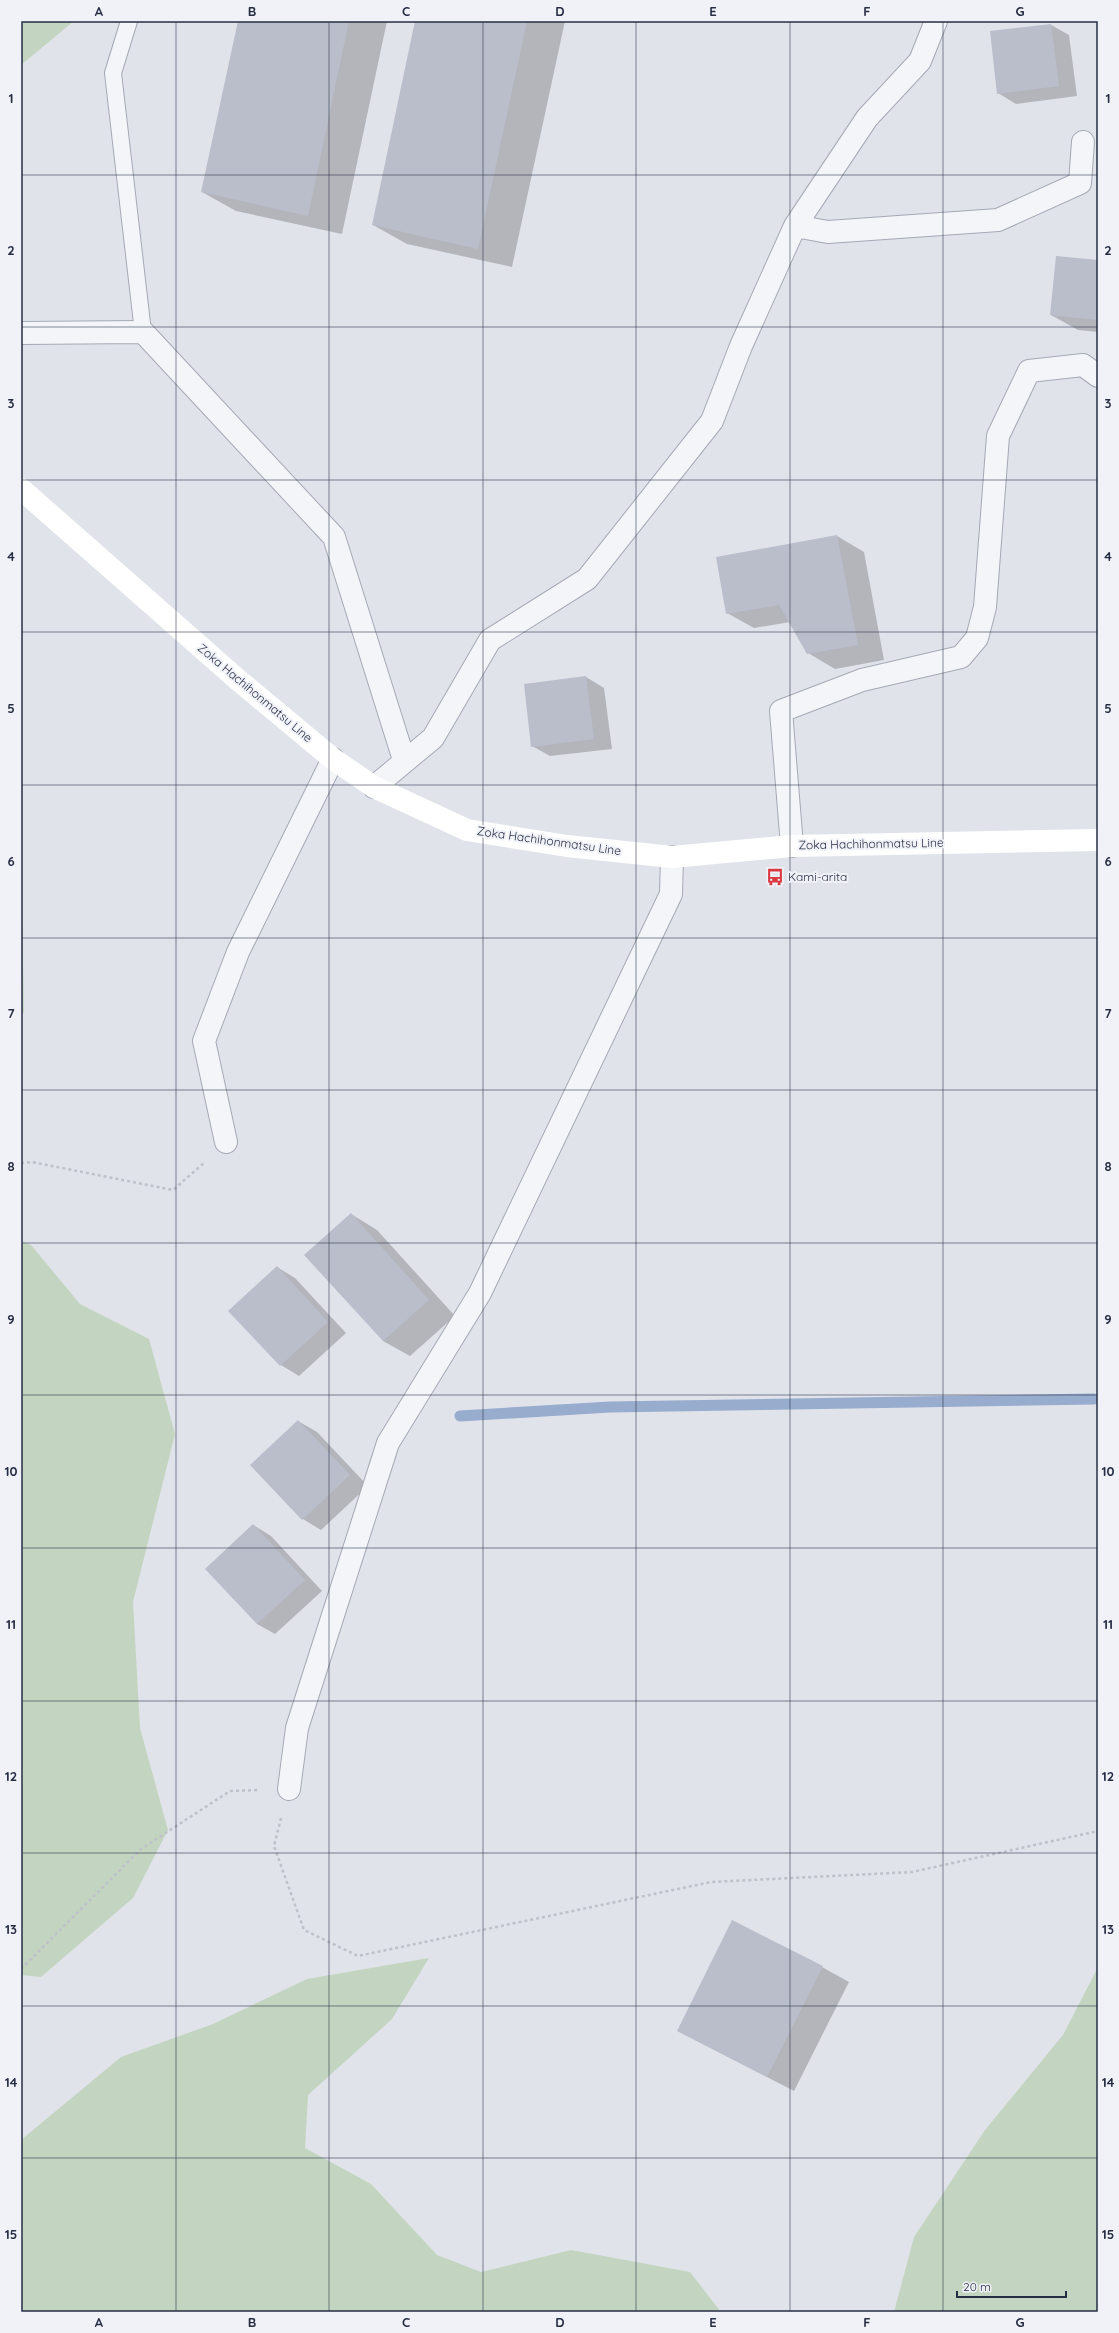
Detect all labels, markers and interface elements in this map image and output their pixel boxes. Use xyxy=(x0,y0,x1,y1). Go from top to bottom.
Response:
text: A xyxy=(95,3,104,19)
text: B xyxy=(248,3,256,19)
text: C xyxy=(402,3,410,19)
text: D xyxy=(555,3,565,19)
text: E xyxy=(709,3,717,19)
text: F xyxy=(863,3,871,19)
text: G xyxy=(1015,3,1025,19)
text: 1 xyxy=(8,90,14,106)
text: 1 xyxy=(1105,90,1111,106)
text: 2 xyxy=(7,242,15,258)
text: 2 xyxy=(1104,242,1112,258)
text: 3 xyxy=(8,395,15,411)
text: 3 xyxy=(1105,395,1112,411)
text: 4 xyxy=(7,548,15,564)
text: 4 xyxy=(1104,548,1112,564)
street label: Zoka Hachihonmatsu Line xyxy=(195,640,316,745)
text: 5 xyxy=(7,700,15,716)
text: 5 xyxy=(1104,700,1112,716)
street label: Zoka Hachihonmatsu Line xyxy=(476,823,622,858)
street label: Zoka Hachihonmatsu Line xyxy=(798,835,944,852)
text: 6 xyxy=(7,853,15,869)
text: 6 xyxy=(1104,853,1112,869)
bus stop icon: Kami-arita xyxy=(765,867,785,887)
place label: Kami-arita xyxy=(788,869,847,884)
text: 7 xyxy=(7,1005,15,1021)
text: 7 xyxy=(1104,1005,1112,1021)
text: 8 xyxy=(7,1158,15,1174)
text: 8 xyxy=(1104,1158,1112,1174)
text: 9 xyxy=(7,1311,15,1327)
text: 9 xyxy=(1104,1311,1112,1327)
text: 10 xyxy=(4,1463,18,1479)
text: 10 xyxy=(1101,1463,1115,1479)
text: 11 xyxy=(6,1616,16,1632)
text: 11 xyxy=(1103,1616,1113,1632)
text: 12 xyxy=(5,1768,17,1784)
text: 12 xyxy=(1102,1768,1114,1784)
text: 13 xyxy=(5,1921,17,1937)
text: 13 xyxy=(1102,1921,1114,1937)
text: 14 xyxy=(5,2074,18,2090)
text: 14 xyxy=(1102,2074,1115,2090)
text: 15 xyxy=(5,2226,17,2242)
text: 15 xyxy=(1102,2226,1114,2242)
scale bar xyxy=(957,2273,1066,2299)
text: 20 m xyxy=(963,2279,991,2294)
text: A xyxy=(95,2314,104,2330)
text: B xyxy=(248,2314,256,2330)
text: C xyxy=(402,2314,410,2330)
text: D xyxy=(555,2314,565,2330)
text: E xyxy=(709,2314,717,2330)
text: F xyxy=(863,2314,871,2330)
text: G xyxy=(1015,2314,1025,2330)

